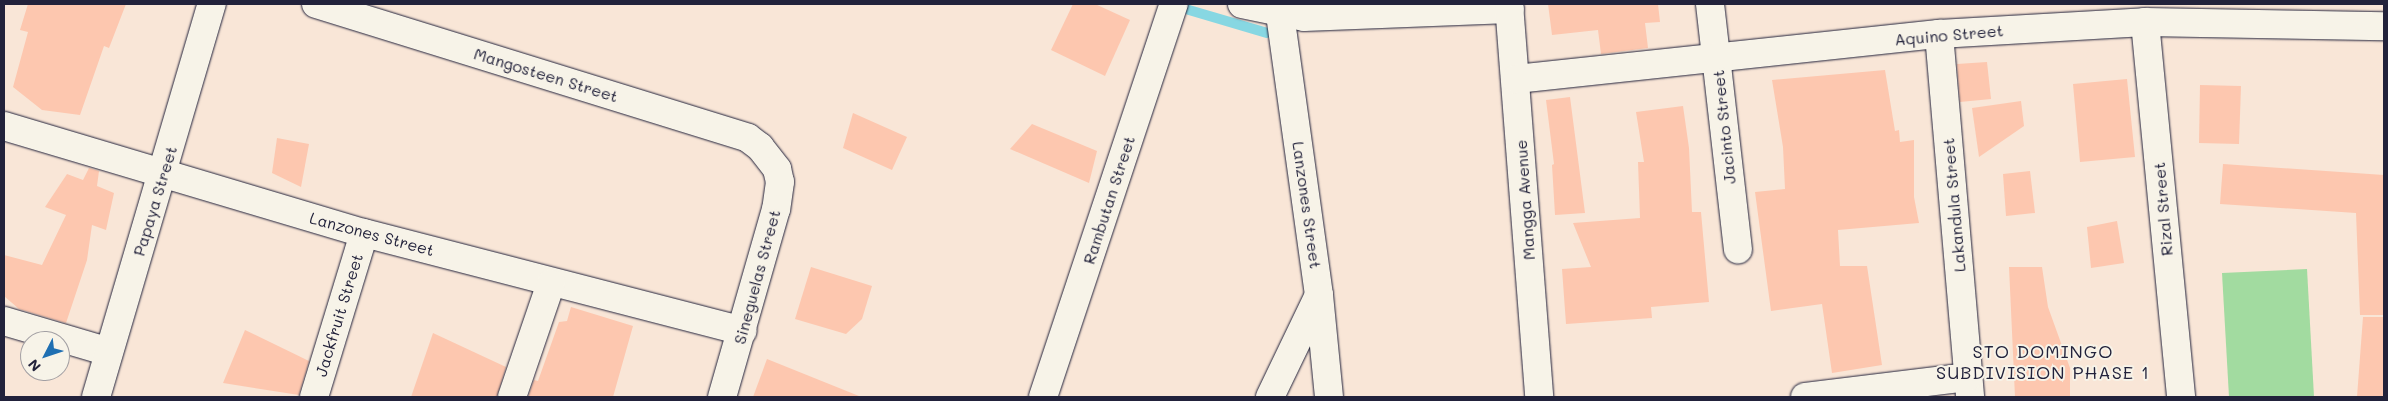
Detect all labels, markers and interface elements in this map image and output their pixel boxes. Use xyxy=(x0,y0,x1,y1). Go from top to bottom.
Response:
street label: Aquino Street xyxy=(1894,21,2004,49)
street label: Mangosteen Street xyxy=(472,44,620,106)
street label: Jacinto Street xyxy=(1708,69,1740,185)
street label: Rambutan Street xyxy=(1079,133,1139,267)
street label: Lakandula Street xyxy=(1939,137,1969,273)
street label: Mangga Avenue xyxy=(1511,139,1539,261)
street label: Lanzones Street xyxy=(1289,140,1325,270)
street label: Papaya Street xyxy=(129,144,181,258)
street label: Rizal Street xyxy=(2149,161,2177,257)
street label: Lanzones Street xyxy=(308,208,436,260)
street label: Sineguelas Street xyxy=(730,208,784,346)
street label: Jackfruit Street xyxy=(311,251,367,379)
north arrow xyxy=(20,331,70,381)
district label: STO DOMINGO SUBDIVISION PHASE 1 xyxy=(1934,341,2152,384)
text: N xyxy=(23,355,45,376)

